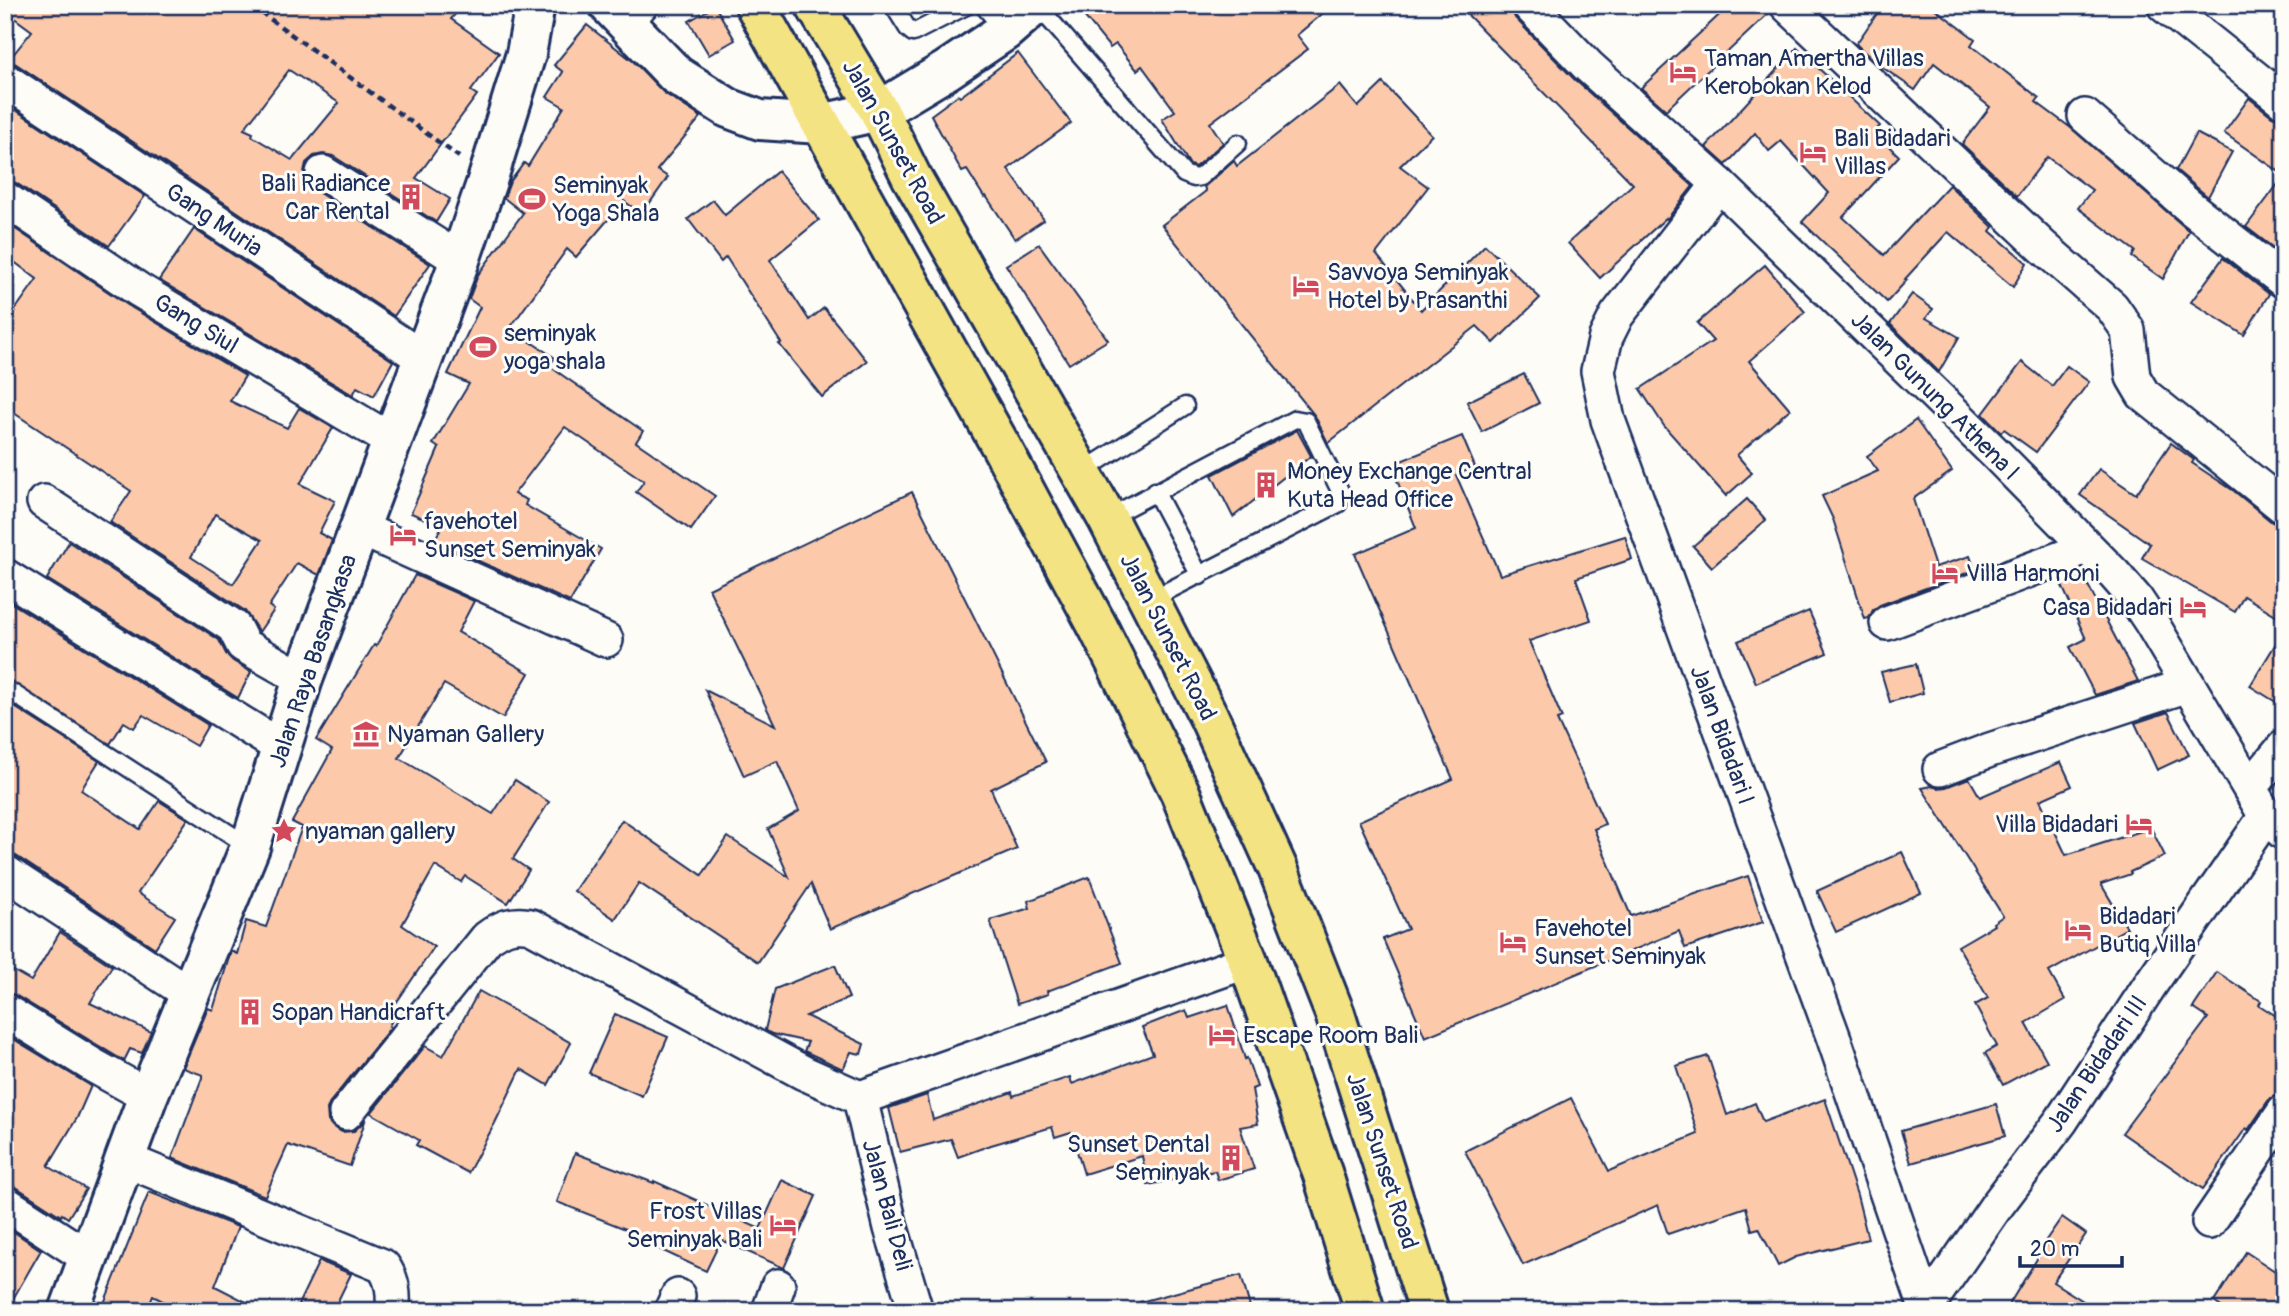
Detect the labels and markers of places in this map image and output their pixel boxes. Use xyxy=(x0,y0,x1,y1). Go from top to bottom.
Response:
place label: Taman Amertha Villas Kerobokan Kelod xyxy=(1704,44,1924,101)
hotel icon: Taman Amertha Villas Kerobokan Kelod xyxy=(1668,57,1698,87)
place label: Bali Bidadari Villas xyxy=(1834,124,1950,181)
hotel icon: Bali Bidadari Villas xyxy=(1798,137,1828,167)
place label: Bali Radiance Car Rental xyxy=(261,169,390,226)
place label: Seminyak Yoga Shala xyxy=(552,171,659,228)
building icon: Bali Radiance Car Rental xyxy=(396,182,426,212)
sports icon: Seminyak Yoga Shala xyxy=(517,184,547,214)
place label: Savvoya Seminyak Hotel by Prasanthi xyxy=(1327,258,1509,315)
hotel icon: Savvoya Seminyak Hotel by Prasanthi xyxy=(1291,271,1321,301)
place label: seminyak yoga shala xyxy=(503,319,606,376)
sports icon: seminyak yoga shala xyxy=(468,332,498,362)
place label: Money Exchange Central Kuta Head Office xyxy=(1287,457,1532,514)
building icon: Money Exchange Central Kuta Head Office xyxy=(1251,470,1281,500)
place label: favehotel Sunset Seminyak xyxy=(424,507,596,564)
hotel icon: favehotel Sunset Seminyak xyxy=(388,520,418,550)
hotel icon: Villa Harmoni xyxy=(1930,558,1960,588)
place label: Villa Harmoni xyxy=(1966,559,2099,588)
hotel icon: Casa Bidadari xyxy=(2178,592,2208,622)
place label: Casa Bidadari xyxy=(2042,593,2172,622)
museum icon: Nyaman Gallery xyxy=(351,719,381,749)
place label: Nyaman Gallery xyxy=(387,720,544,749)
hotel icon: Villa Bidadari xyxy=(2124,809,2154,839)
place label: Villa Bidadari xyxy=(1995,810,2118,839)
place icon: nyaman gallery xyxy=(269,816,299,846)
place label: nyaman gallery xyxy=(305,817,455,846)
place label: Bidadari Butiq Villa xyxy=(2099,902,2196,959)
place label: Favehotel Sunset Seminyak xyxy=(1534,914,1706,971)
hotel icon: Bidadari Butiq Villa xyxy=(2063,915,2093,945)
hotel icon: Favehotel Sunset Seminyak xyxy=(1498,927,1528,957)
building icon: Sopan Handicraft xyxy=(235,997,265,1027)
place label: Sopan Handicraft xyxy=(271,998,446,1027)
hotel icon: Escape Room Bali xyxy=(1207,1020,1237,1050)
place label: Escape Room Bali xyxy=(1243,1021,1418,1050)
place label: Sunset Dental Seminyak xyxy=(1067,1130,1210,1187)
building icon: Sunset Dental Seminyak xyxy=(1216,1143,1246,1173)
place label: Frost Villas Seminyak Bali xyxy=(627,1197,762,1254)
hotel icon: Frost Villas Seminyak Bali xyxy=(768,1210,798,1240)

